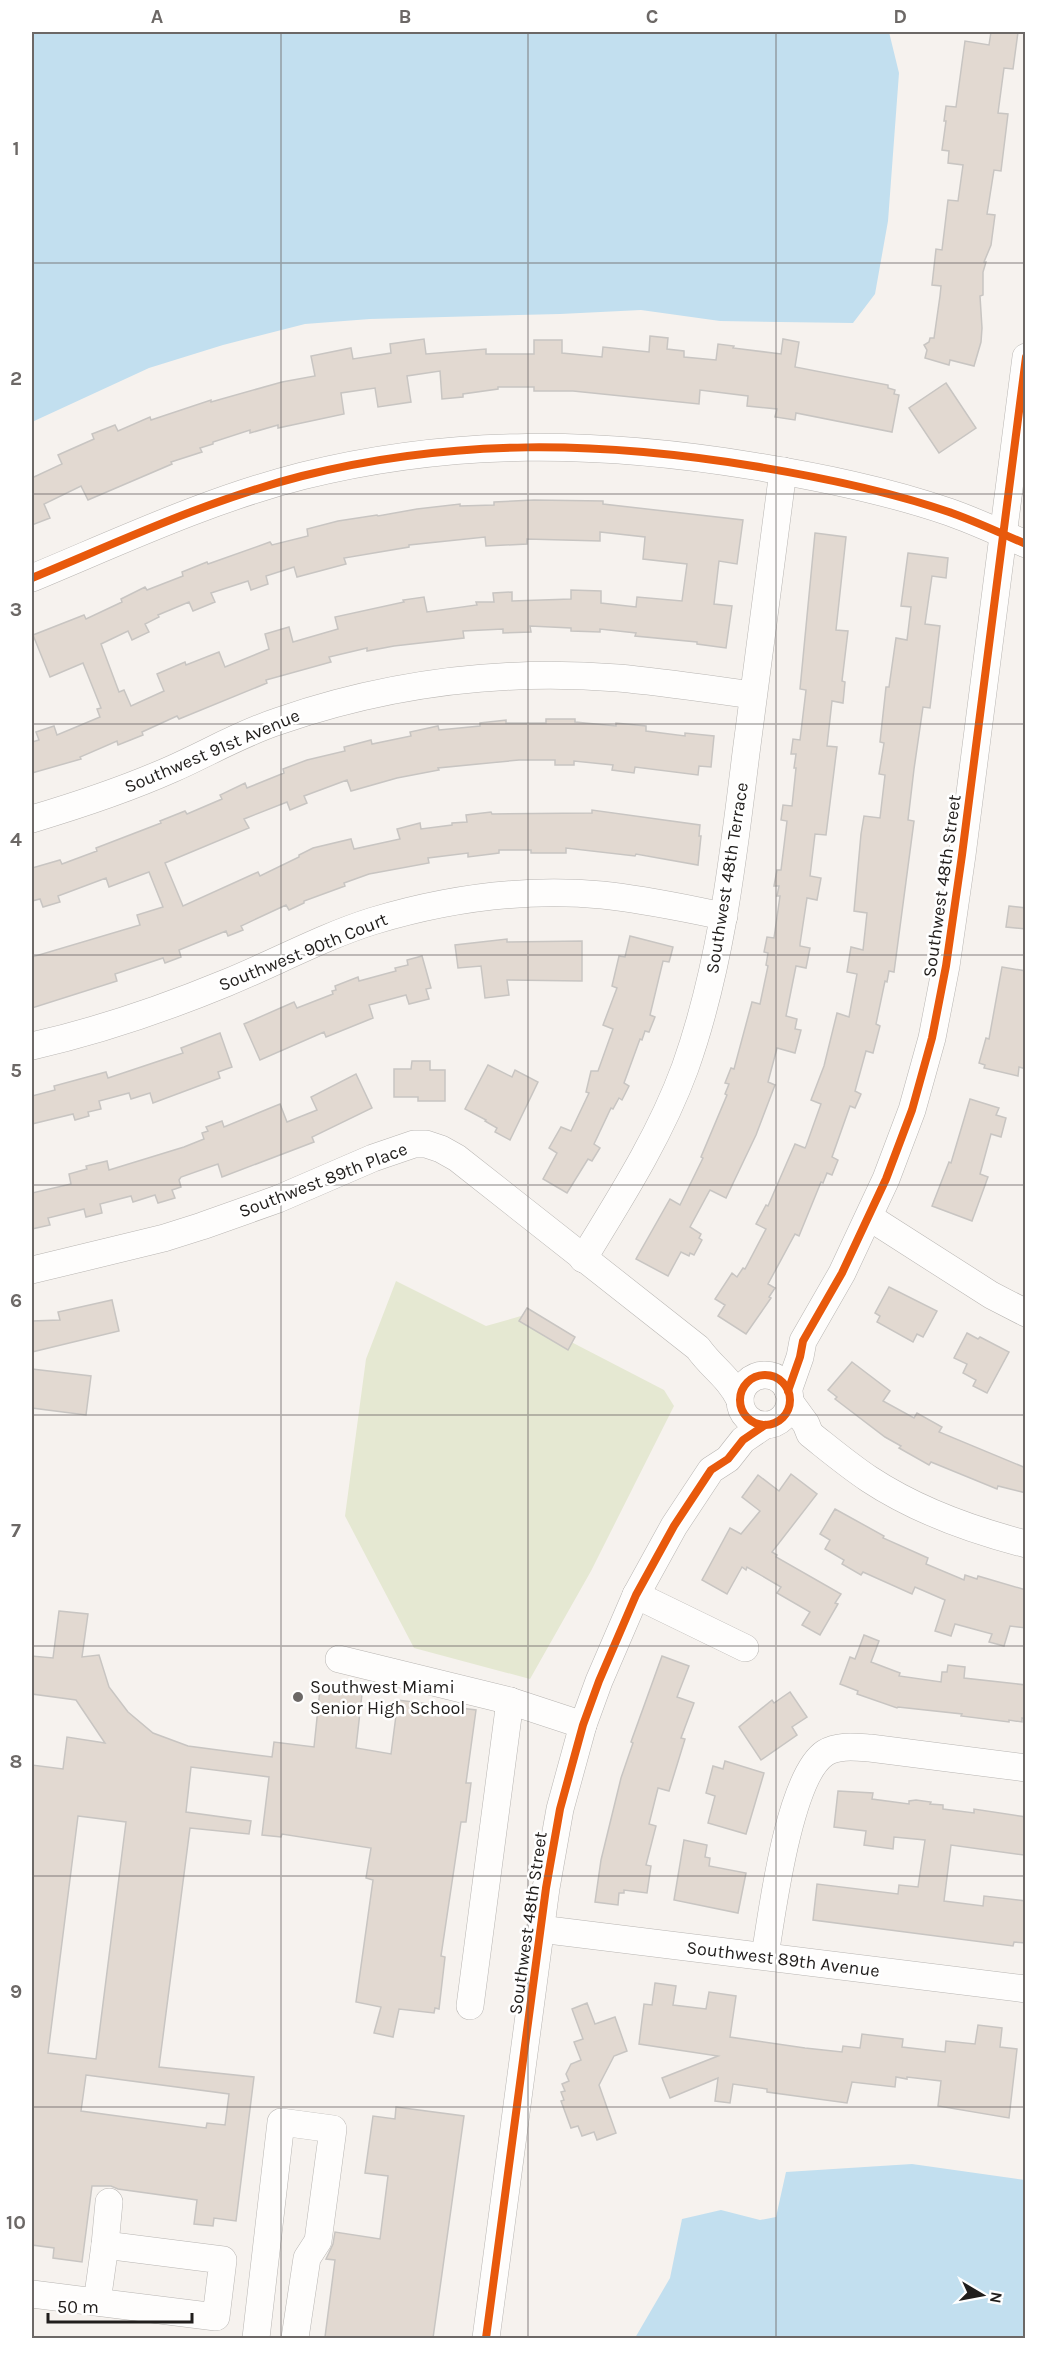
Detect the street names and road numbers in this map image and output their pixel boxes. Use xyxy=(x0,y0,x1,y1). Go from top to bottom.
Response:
street label: Southwest 91st Avenue xyxy=(121,704,303,798)
street label: Southwest 48th Terrace xyxy=(701,781,753,975)
street label: Southwest 48th Street xyxy=(918,793,966,979)
street label: Southwest 90th Court xyxy=(215,908,391,996)
street label: Southwest 89th Place xyxy=(236,1138,410,1222)
street label: Southwest 48th Street xyxy=(504,1830,552,2016)
street label: Southwest 89th Avenue xyxy=(685,1936,881,1982)

